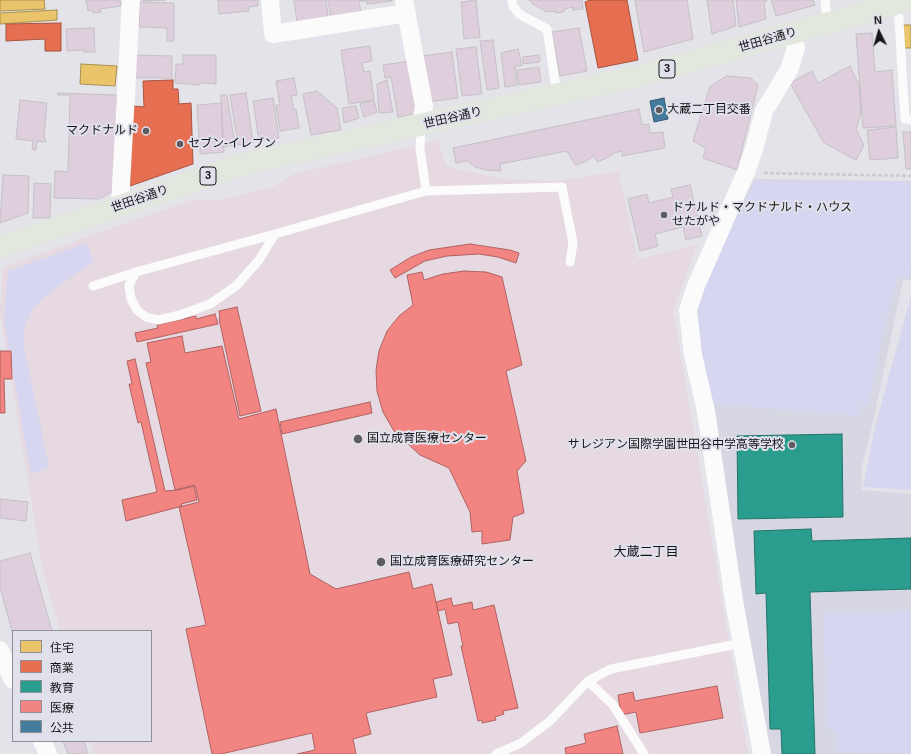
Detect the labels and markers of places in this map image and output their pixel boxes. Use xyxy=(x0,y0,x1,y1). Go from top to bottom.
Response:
place label: 大蔵二丁目交番 xyxy=(667,103,751,117)
marker: 大蔵二丁目交番 xyxy=(654,105,664,115)
place label: マクドナルド xyxy=(66,124,138,138)
marker: マクドナルド xyxy=(141,126,151,136)
place label: セブン-イレブン xyxy=(188,137,276,151)
marker: セブン-イレブン xyxy=(175,139,185,149)
place label: ドナルド・マクドナルド・ハウス せたがや xyxy=(672,201,852,229)
marker: ドナルド・マクドナルド・ハウス せたがや xyxy=(659,210,669,220)
place label: 国立成育医療センター xyxy=(367,432,487,446)
marker: 国立成育医療センター xyxy=(352,433,364,445)
place label: サレジアン国際学園世田谷中学高等学校 xyxy=(568,438,784,452)
marker: サレジアン国際学園世田谷中学高等学校 xyxy=(787,440,797,450)
place label: 国立成育医療研究センター xyxy=(390,555,534,569)
marker: 国立成育医療研究センター xyxy=(375,556,387,568)

